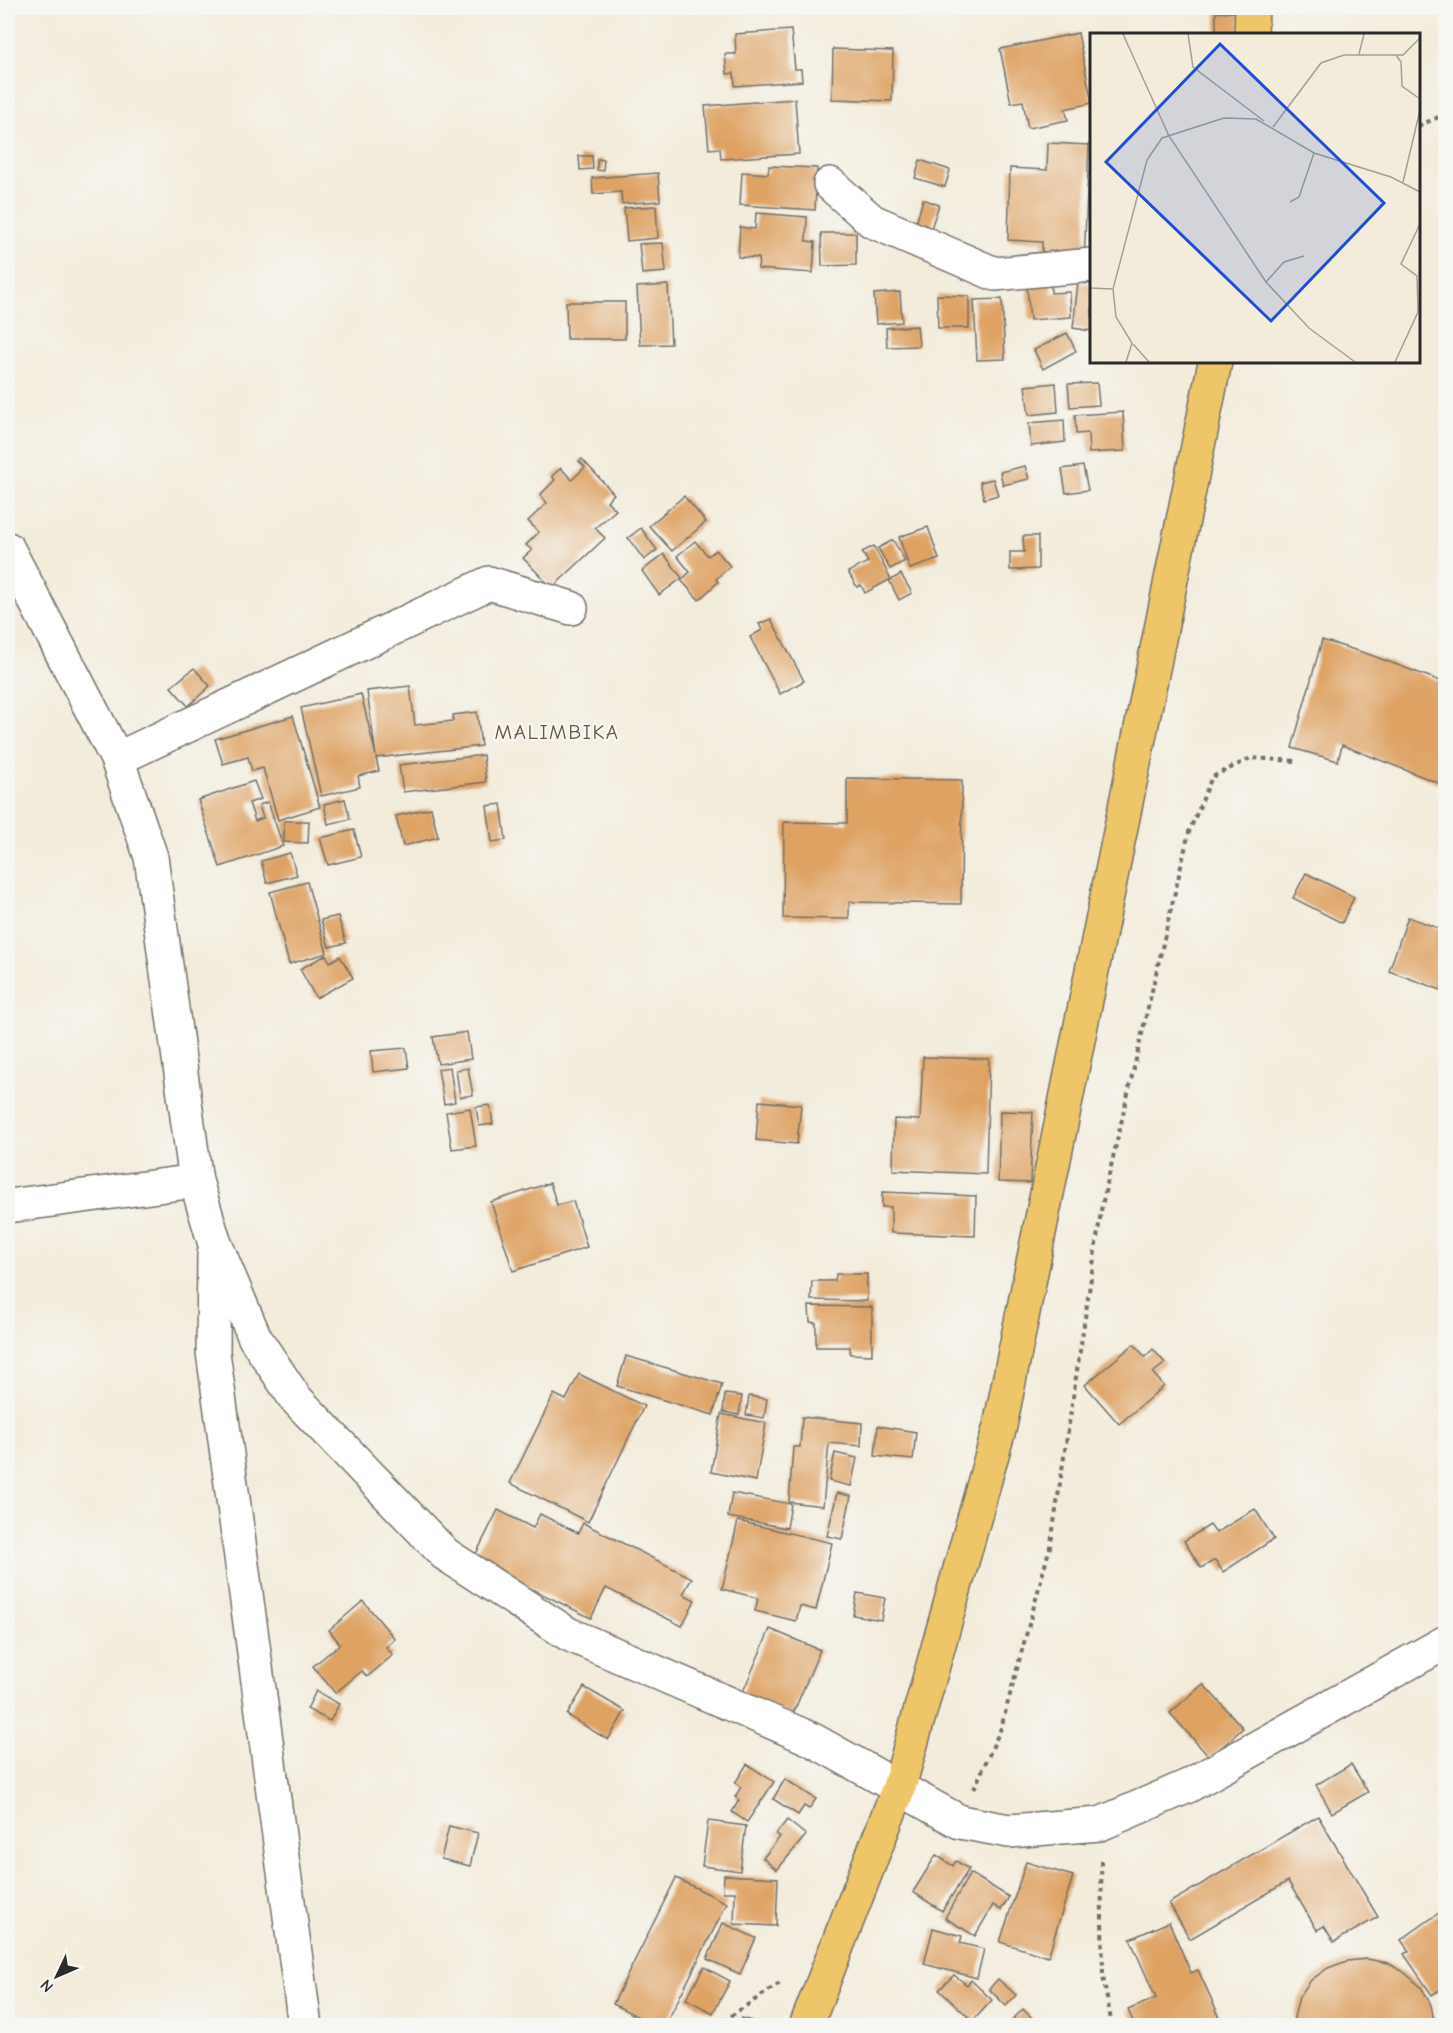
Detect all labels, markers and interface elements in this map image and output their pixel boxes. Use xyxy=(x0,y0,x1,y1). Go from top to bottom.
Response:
inset map xyxy=(1090,33,1420,363)
district label: MALIMBIKA xyxy=(495,720,619,744)
north arrow xyxy=(27,1946,87,2006)
text: N xyxy=(37,1976,57,1996)

